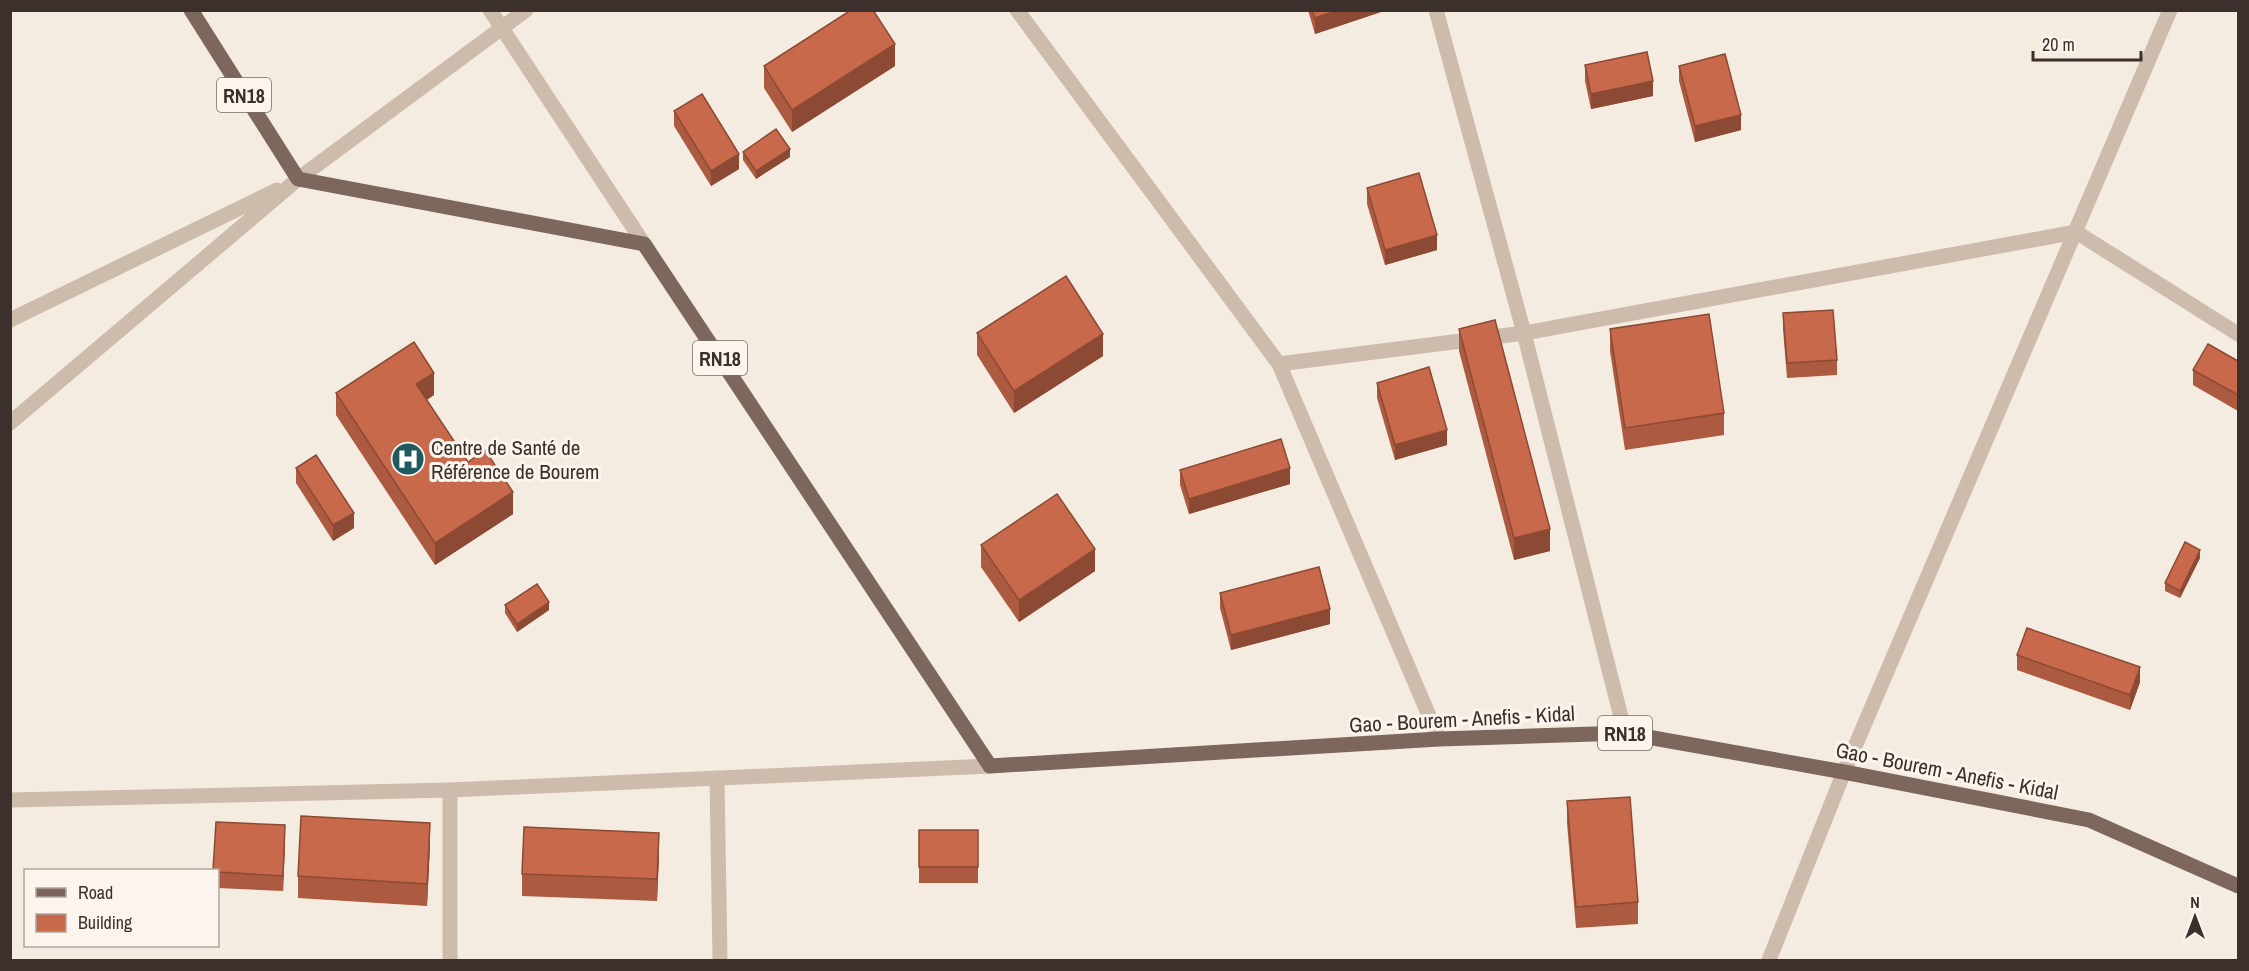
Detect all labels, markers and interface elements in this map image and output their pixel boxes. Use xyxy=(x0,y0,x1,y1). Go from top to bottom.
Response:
scale bar xyxy=(2033,24,2141,62)
text: 20 m xyxy=(2042,32,2075,57)
road number: RN18 xyxy=(217,78,271,112)
road number: RN18 xyxy=(693,341,747,375)
place label: Centre de Santé de Référence de Bourem xyxy=(431,433,599,486)
hospital icon: Centre de Santé de Référence de Bourem xyxy=(390,441,426,477)
street label: Gao - Bourem - Anefis - Kidal xyxy=(1348,699,1576,739)
road number: RN18 xyxy=(1598,716,1652,750)
street label: Gao - Bourem - Anefis - Kidal xyxy=(1833,735,2061,807)
legend xyxy=(24,869,219,947)
text: Road xyxy=(78,880,113,905)
north arrow xyxy=(2165,887,2225,947)
text: N xyxy=(2190,891,2200,913)
text: Building xyxy=(78,910,133,935)

